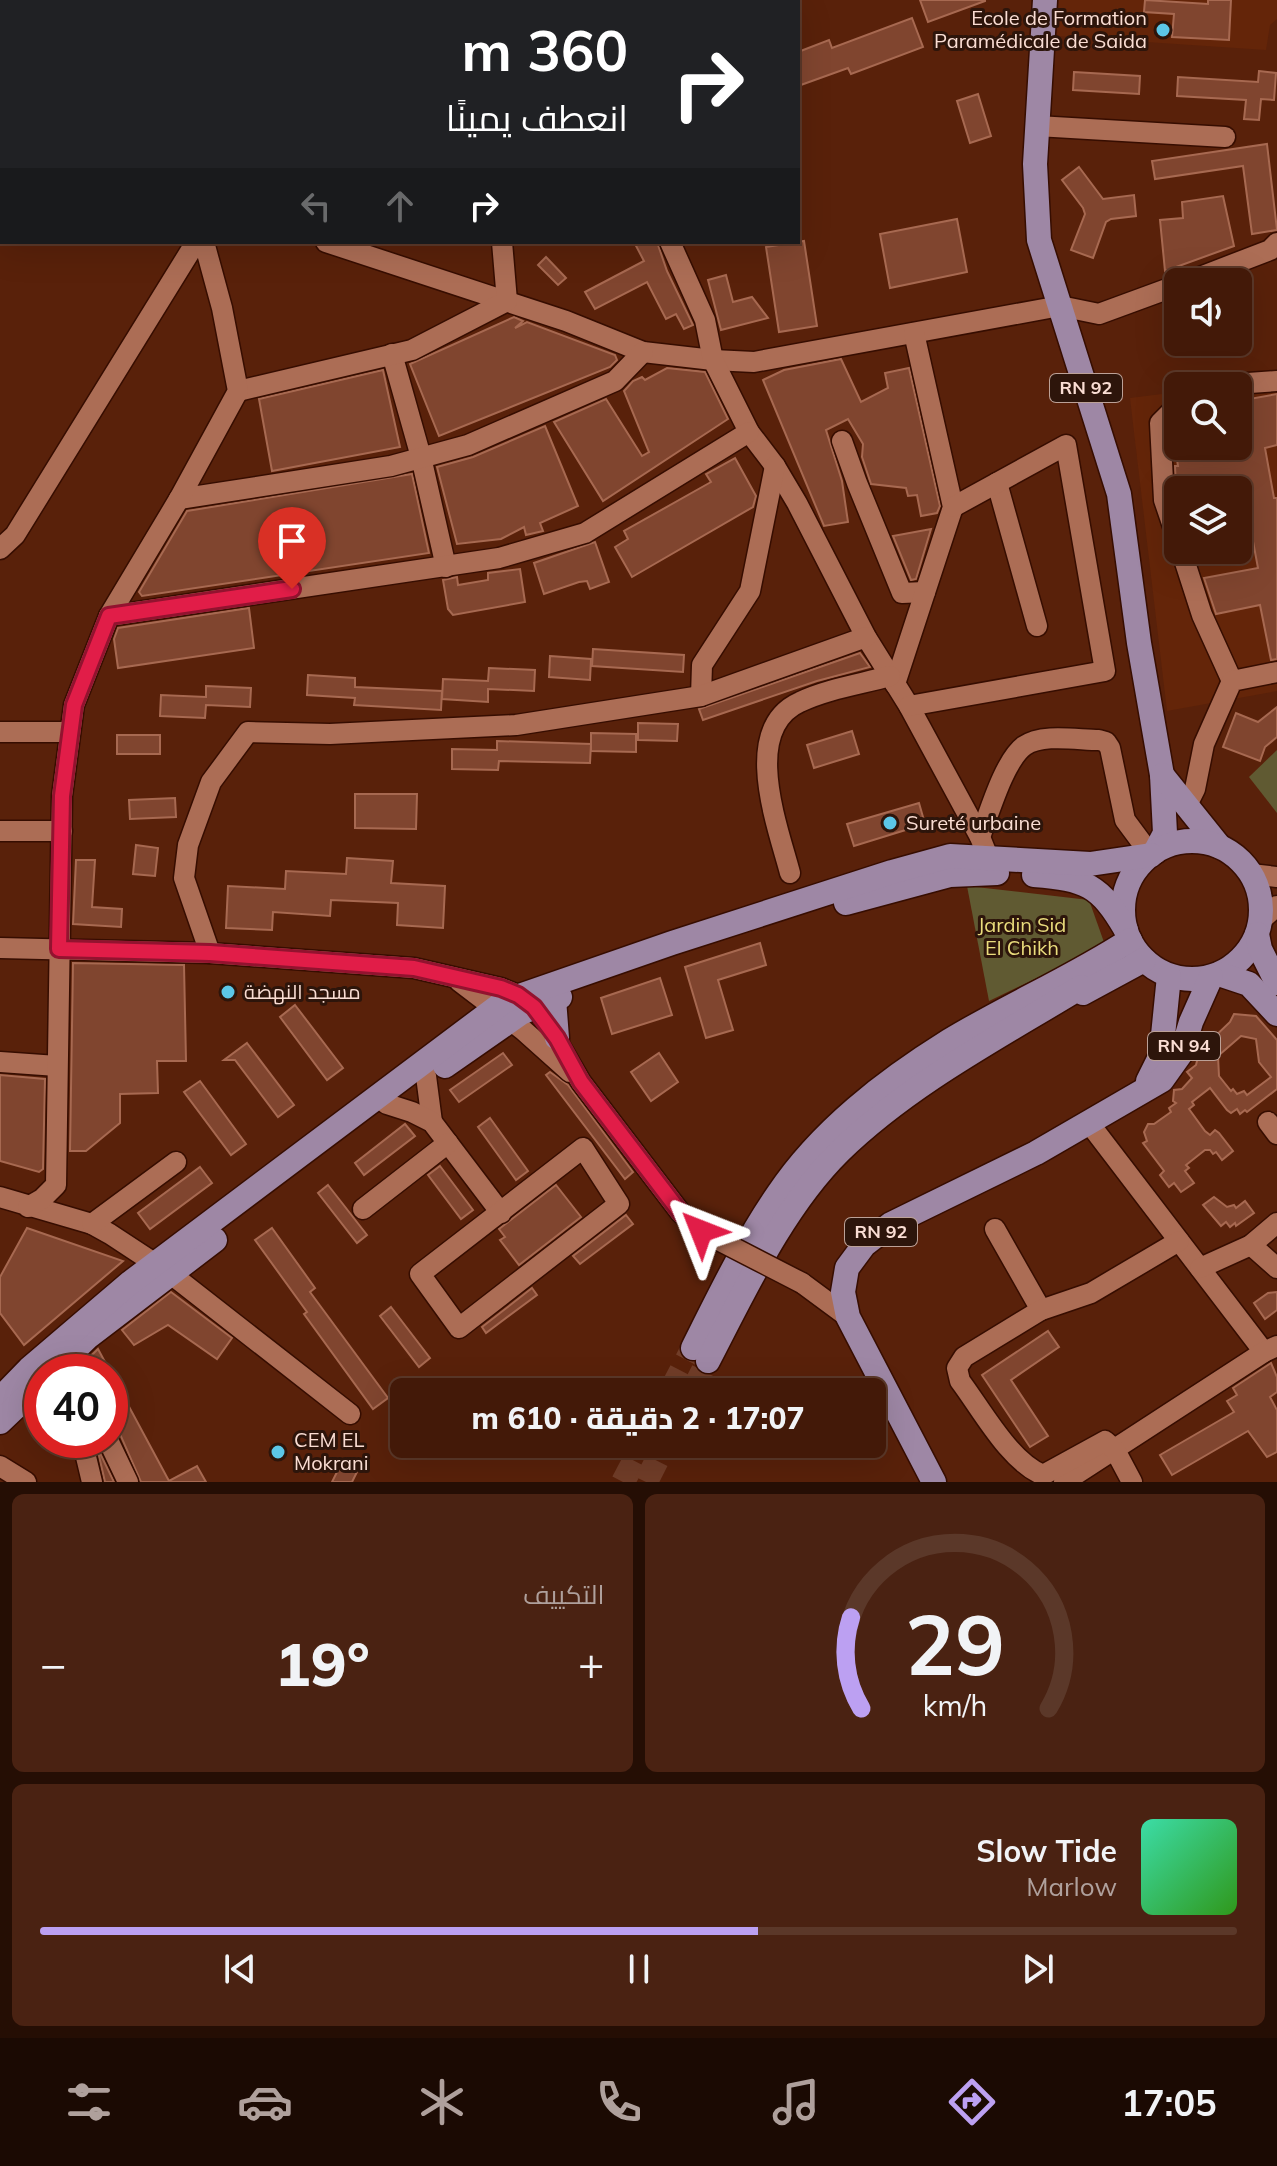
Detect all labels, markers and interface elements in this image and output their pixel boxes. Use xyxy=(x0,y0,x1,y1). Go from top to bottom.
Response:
place label: Ecole de Formation Paramédicale de Saida xyxy=(934,5,1147,53)
text: 360 m xyxy=(461,15,628,85)
marker: Ecole de Formation Paramédicale de Saida xyxy=(1154,21,1172,39)
icon: right xyxy=(656,32,760,136)
text: انعطف يمينًا xyxy=(446,95,628,140)
icon: left xyxy=(294,184,338,228)
icon: ahead xyxy=(378,184,422,228)
icon: right xyxy=(462,184,506,228)
map controls xyxy=(1164,268,1252,564)
button: sound xyxy=(1164,268,1252,356)
button: search xyxy=(1164,372,1252,460)
road number: RN 92 xyxy=(1050,374,1122,402)
button: layers xyxy=(1164,476,1252,564)
pin xyxy=(258,507,326,589)
icon: arrive xyxy=(270,519,314,563)
place label: Sureté urbaine xyxy=(906,810,1041,835)
marker: Sureté urbaine xyxy=(881,814,899,832)
park label: Jardin Sid El Chikh xyxy=(978,912,1066,960)
place label: مسجد النهضة xyxy=(244,979,361,1005)
marker: مسجد النهضة xyxy=(219,983,237,1001)
road number: RN 94 xyxy=(1148,1032,1220,1060)
position arrow xyxy=(659,1189,743,1273)
road number: RN 92 xyxy=(845,1218,917,1246)
speed limit sign: 40 xyxy=(24,1354,128,1458)
text: 17:07 · 2 دقيقة · 610 m xyxy=(472,1399,804,1437)
place label: CEM EL Mokrani xyxy=(294,1427,369,1475)
marker: CEM EL Mokrani xyxy=(269,1443,287,1461)
text: التكييف xyxy=(523,1578,605,1611)
text: 29 xyxy=(905,1591,1005,1696)
text: 19° xyxy=(275,1626,370,1701)
text: − xyxy=(40,1636,66,1691)
text: + xyxy=(578,1636,604,1691)
text: km/h xyxy=(922,1687,987,1723)
text: Slow Tide xyxy=(976,1832,1117,1870)
text: Marlow xyxy=(1026,1870,1117,1903)
icon: previous xyxy=(218,1947,262,1991)
icon: pause xyxy=(617,1947,661,1991)
icon: next xyxy=(1016,1947,1060,1991)
icon: filters xyxy=(61,2074,117,2130)
icon: car xyxy=(237,2074,293,2130)
icon: climate xyxy=(414,2074,470,2130)
icon: phone xyxy=(591,2074,647,2130)
icon: music xyxy=(768,2074,824,2130)
icon: directions xyxy=(944,2074,1000,2130)
text: 17:05 xyxy=(1121,2080,1217,2125)

